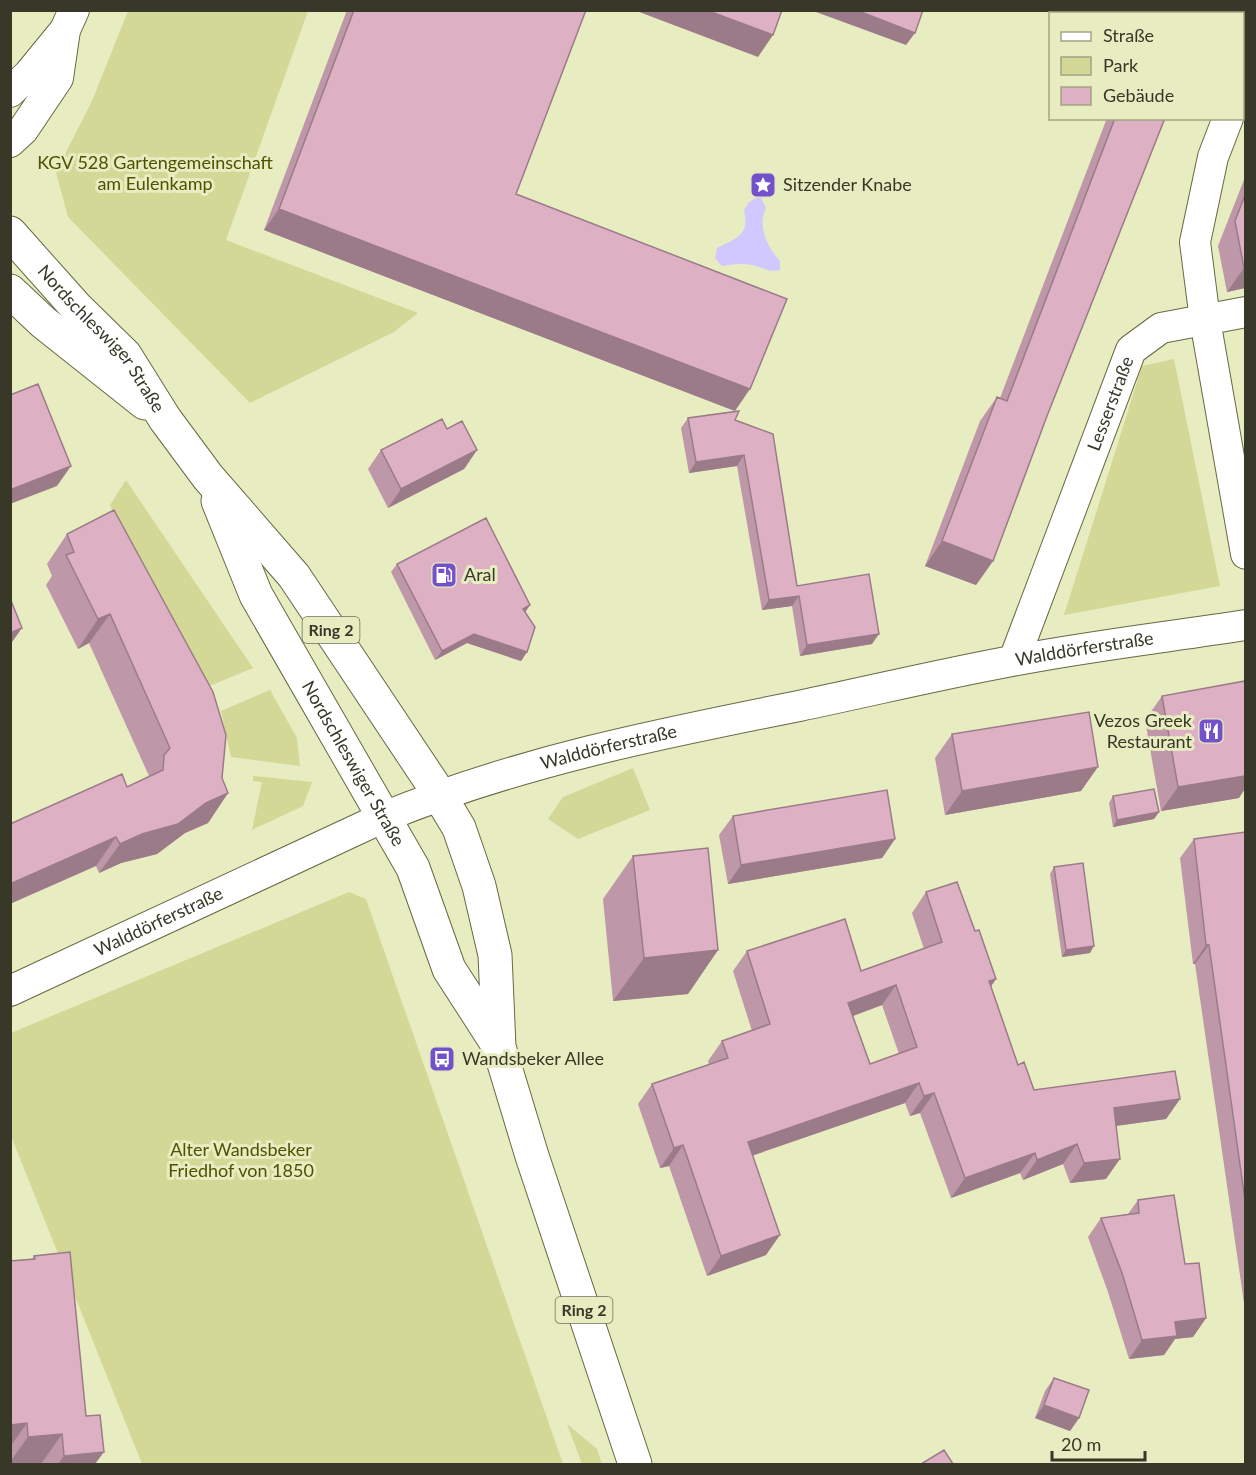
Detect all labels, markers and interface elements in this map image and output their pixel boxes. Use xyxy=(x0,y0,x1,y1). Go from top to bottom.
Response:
legend xyxy=(1049,12,1244,120)
text: Straße xyxy=(1103,24,1154,46)
text: Park xyxy=(1103,54,1139,76)
text: Gebäude xyxy=(1103,84,1174,106)
park label: KGV 528 Gartengemeinschaft am Eulenkamp xyxy=(37,151,274,194)
place icon: Sitzender Knabe xyxy=(748,170,778,200)
place label: Sitzender Knabe xyxy=(783,173,912,195)
street label: Nordschleswiger Straße xyxy=(33,260,170,416)
street label: Lesserstraße xyxy=(1082,353,1138,454)
fuel station icon: Aral xyxy=(429,560,459,590)
place label: Aral xyxy=(464,563,496,585)
road number: Ring 2 xyxy=(302,617,360,643)
street label: Walddörferstraße xyxy=(1013,626,1155,670)
street label: Nordschleswiger Straße xyxy=(298,677,410,850)
place label: Vezos Greek Restaurant xyxy=(1094,709,1193,752)
restaurant icon: Vezos Greek Restaurant xyxy=(1196,716,1226,746)
street label: Walddörferstraße xyxy=(538,719,679,774)
street label: Walddörferstraße xyxy=(90,882,226,960)
bus stop icon: Wandsbeker Allee xyxy=(427,1044,457,1074)
place label: Wandsbeker Allee xyxy=(462,1047,604,1069)
park label: Alter Wandsbeker Friedhof von 1850 xyxy=(168,1138,314,1181)
road number: Ring 2 xyxy=(556,1297,612,1323)
scale bar xyxy=(1052,1424,1145,1462)
text: 20 m xyxy=(1061,1433,1101,1455)

